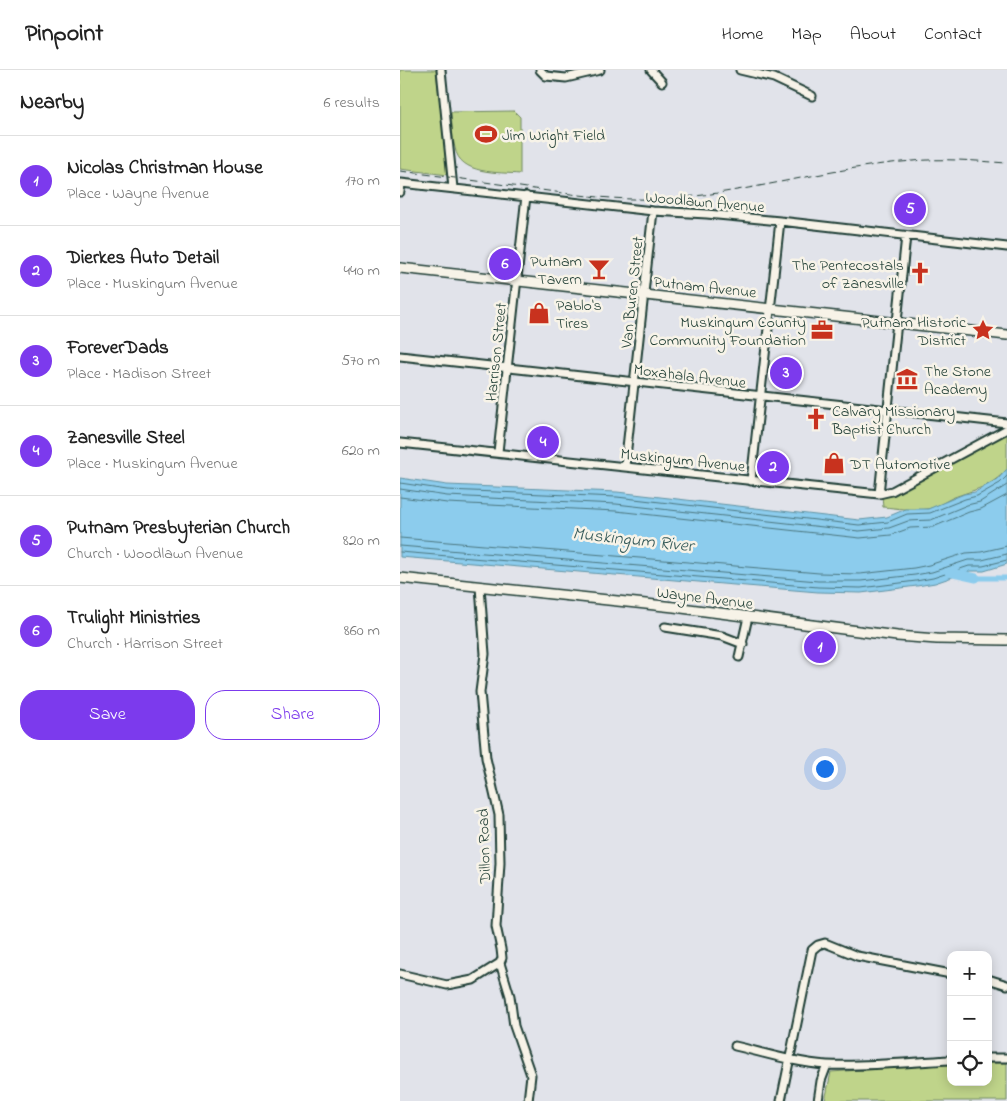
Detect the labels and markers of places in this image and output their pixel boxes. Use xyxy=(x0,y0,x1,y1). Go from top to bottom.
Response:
sports icon: Jim Wright Field xyxy=(473,121,499,147)
place label: Jim Wright Field xyxy=(502,124,605,148)
pin: 5 xyxy=(894,190,926,228)
pin: 6 xyxy=(489,245,521,283)
place label: Putnam Tavern xyxy=(530,250,582,292)
place label: The Pentecostals of Zanesville xyxy=(792,254,905,296)
bar icon: Putnam Tavern xyxy=(586,256,612,282)
church icon: The Pentecostals of Zanesville xyxy=(907,260,933,286)
place label: Pablo's Tires xyxy=(556,294,602,336)
shop icon: Pablo's Tires xyxy=(526,300,552,326)
place label: Muskingum County Community Foundation xyxy=(650,311,806,353)
place label: Putnam Historic District xyxy=(861,311,967,353)
office icon: Muskingum County Community Foundation xyxy=(809,317,835,343)
place icon: Putnam Historic District xyxy=(970,317,996,343)
pin: 3 xyxy=(770,354,802,392)
place label: The Stone Academy xyxy=(924,360,992,402)
museum icon: The Stone Academy xyxy=(894,366,920,392)
place label: Calvary Missionary Baptist Church xyxy=(831,400,955,442)
church icon: Calvary Missionary Baptist Church xyxy=(803,406,829,432)
pin: 4 xyxy=(527,423,559,461)
pin: 2 xyxy=(757,448,789,486)
shop icon: DT Automotive xyxy=(821,450,847,476)
place label: DT Automotive xyxy=(849,453,951,477)
pin: 1 xyxy=(804,628,836,666)

